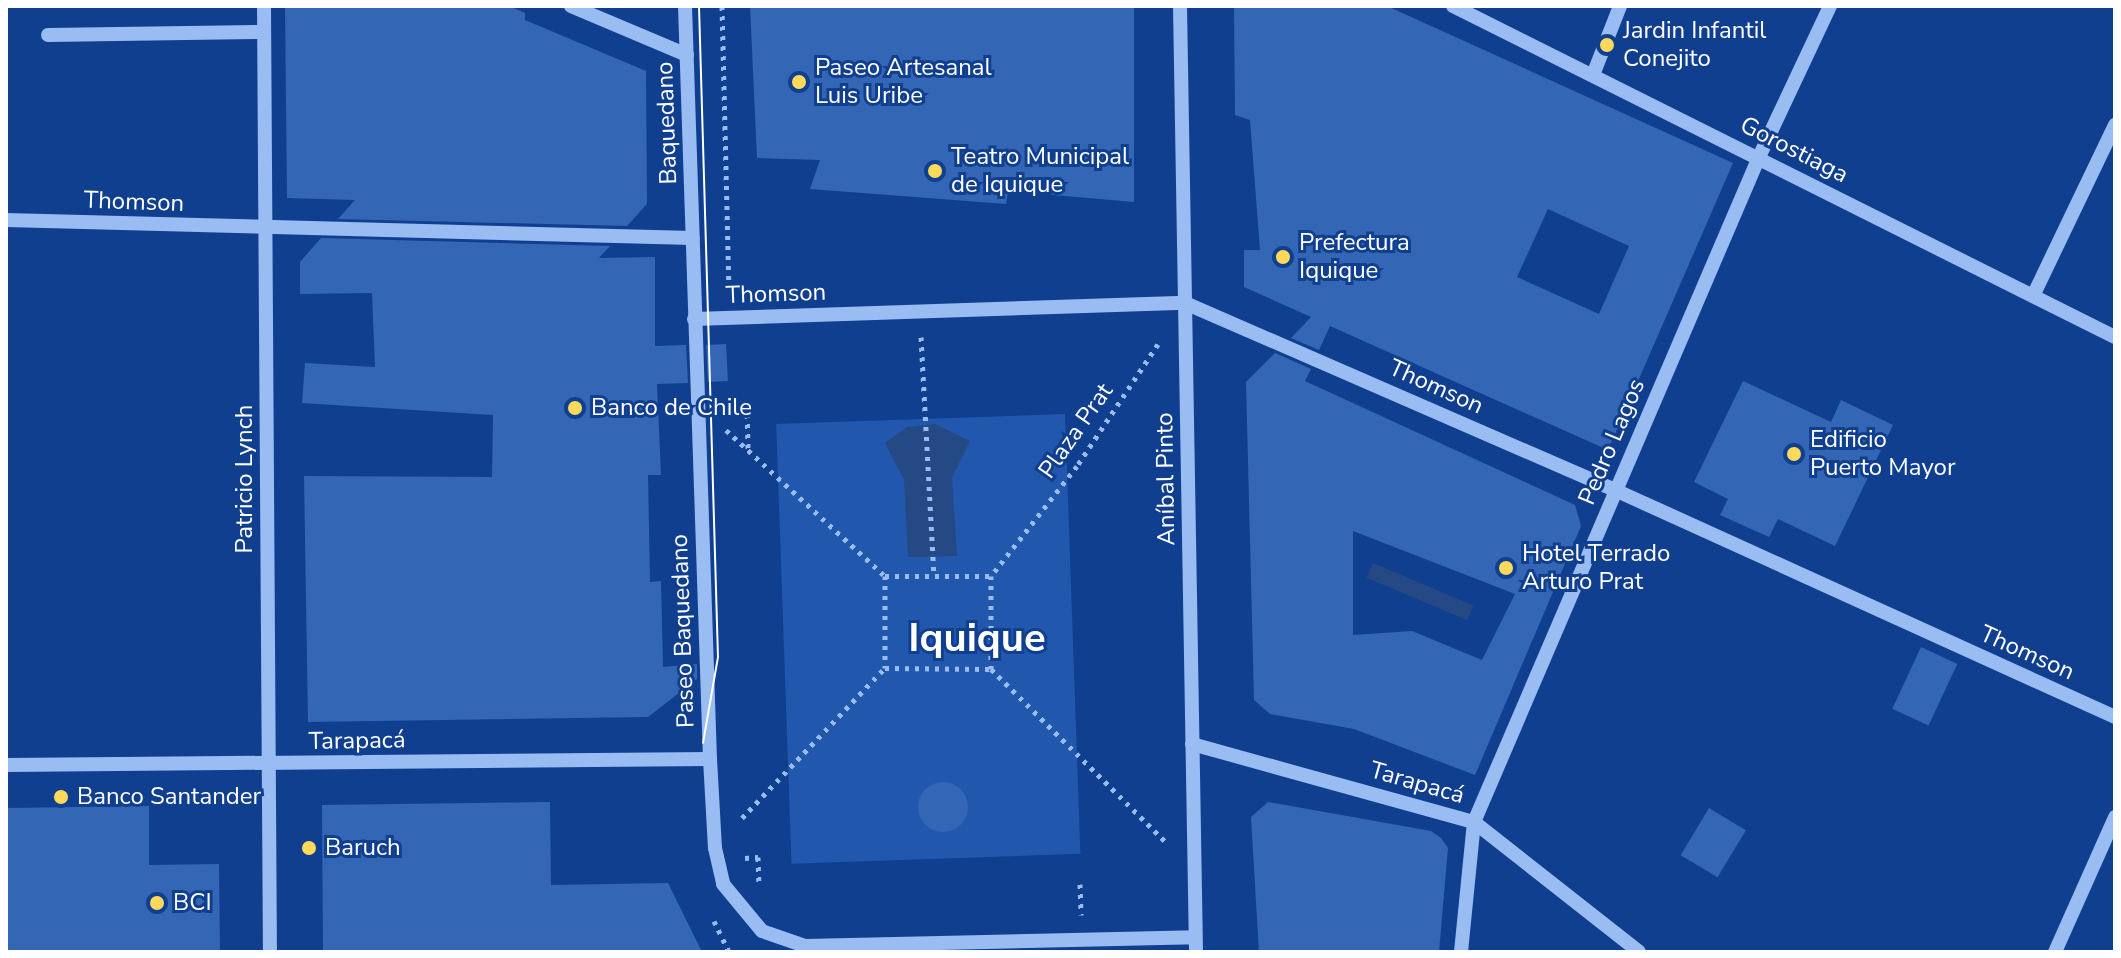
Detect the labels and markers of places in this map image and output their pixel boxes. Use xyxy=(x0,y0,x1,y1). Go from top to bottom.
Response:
place label: Jardin Infantil Conejito xyxy=(1623,17,1766,73)
marker: Jardin Infantil Conejito xyxy=(1598,36,1616,54)
place label: Paseo Artesanal Luis Uribe xyxy=(815,54,992,110)
marker: Paseo Artesanal Luis Uribe xyxy=(790,73,808,91)
place label: Teatro Municipal de Iquique xyxy=(951,143,1129,199)
marker: Teatro Municipal de Iquique xyxy=(926,162,944,180)
place label: Prefectura Iquique xyxy=(1299,229,1410,285)
marker: Prefectura Iquique xyxy=(1274,248,1292,266)
place label: Banco de Chile xyxy=(591,394,752,422)
marker: Banco de Chile xyxy=(566,399,584,417)
place label: Edificio Puerto Mayor xyxy=(1810,426,1956,482)
marker: Edificio Puerto Mayor xyxy=(1785,445,1803,463)
place label: Hotel Terrado Arturo Prat xyxy=(1522,540,1670,596)
marker: Hotel Terrado Arturo Prat xyxy=(1497,559,1515,577)
place label: Banco Santander xyxy=(77,783,261,811)
marker: Banco Santander xyxy=(52,788,70,806)
place label: Baruch xyxy=(325,834,401,862)
marker: Baruch xyxy=(300,839,318,857)
place label: BCI xyxy=(173,889,212,917)
marker: BCI xyxy=(148,894,166,912)

